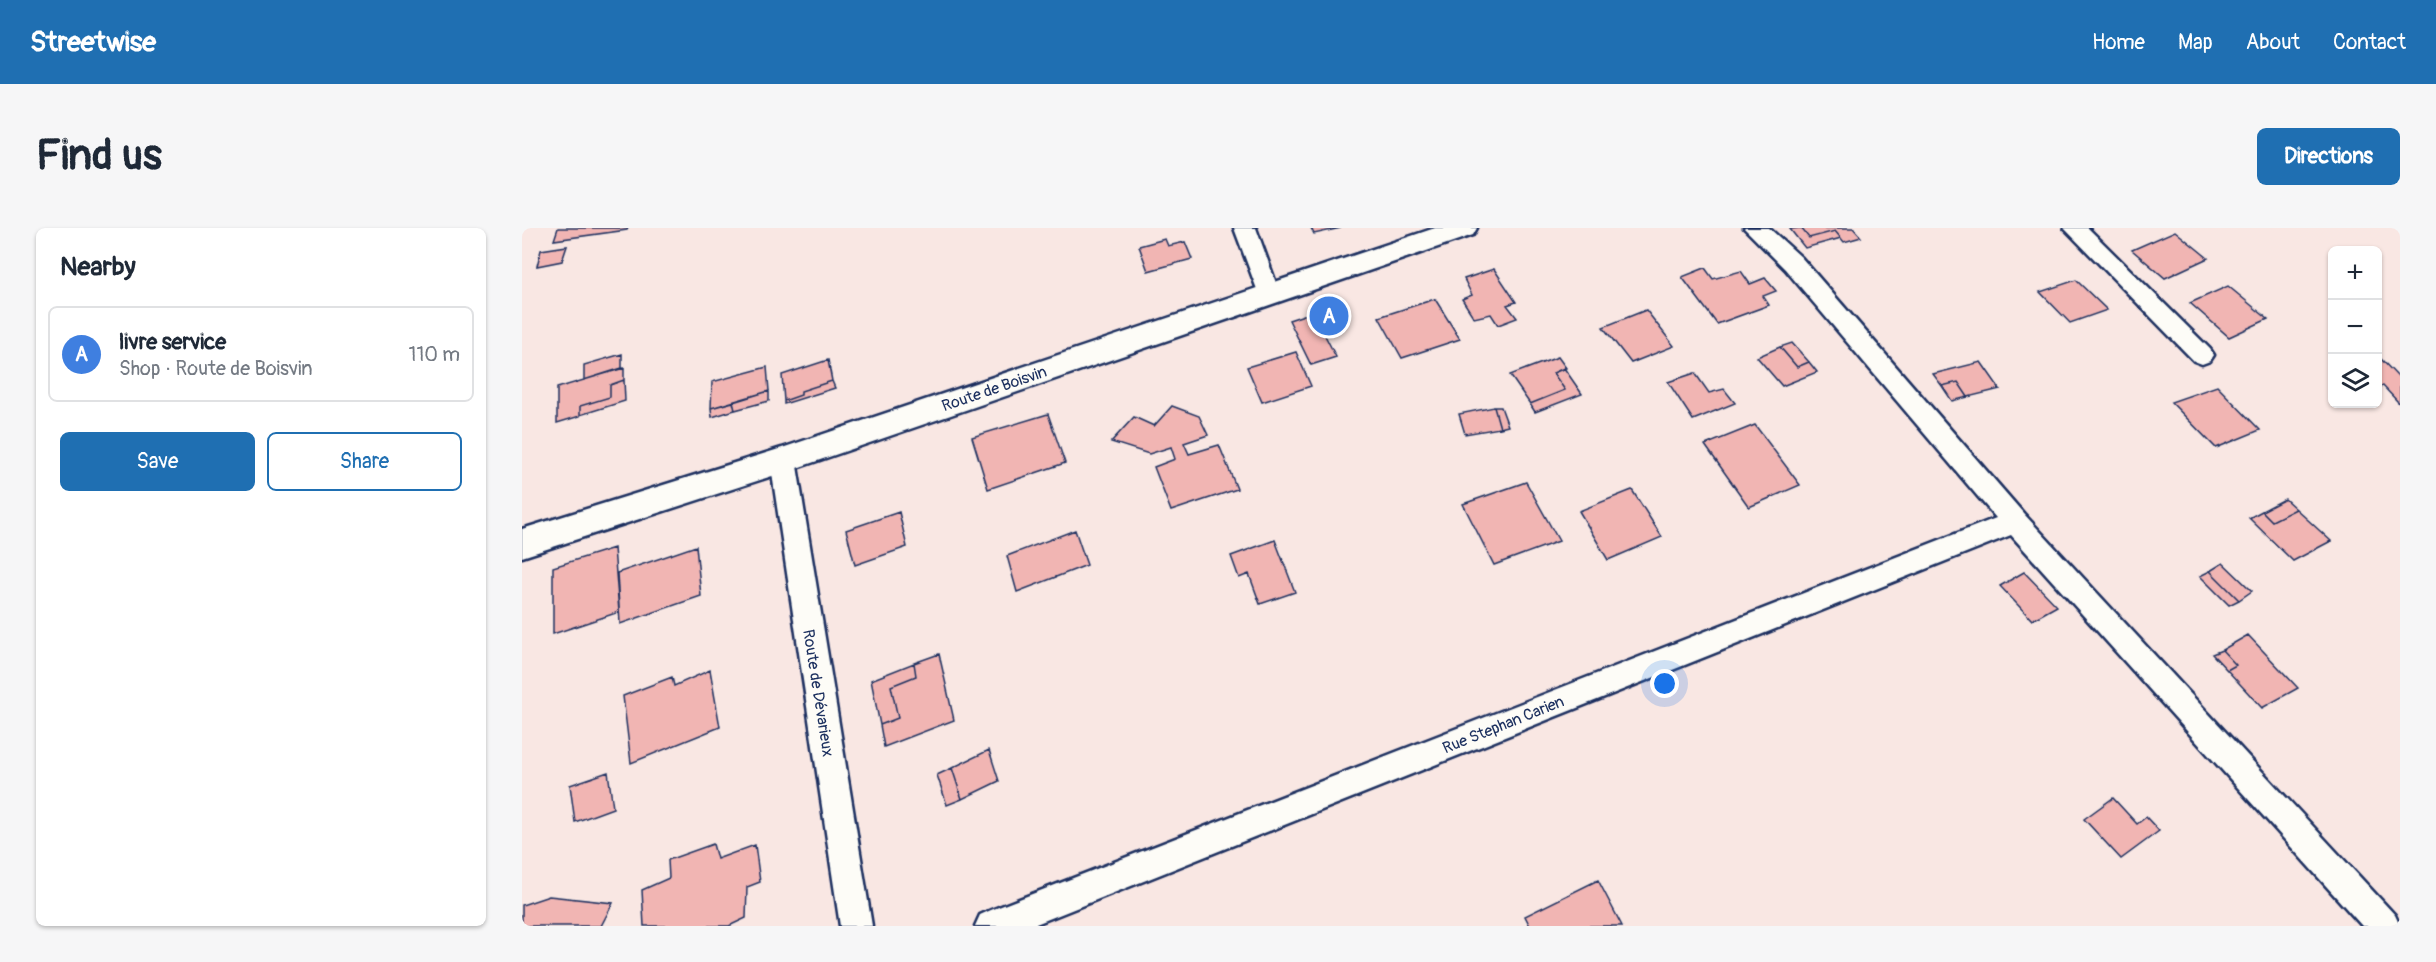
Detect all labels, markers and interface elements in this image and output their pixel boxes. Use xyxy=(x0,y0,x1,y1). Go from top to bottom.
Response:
text: Streetwise xyxy=(30,25,156,60)
text: Home xyxy=(2092,29,2145,56)
text: Map xyxy=(2178,29,2213,56)
text: About xyxy=(2246,29,2300,56)
text: Contact xyxy=(2333,29,2406,56)
button: Directions xyxy=(2257,128,2400,185)
text: Find us xyxy=(36,130,162,182)
map controls xyxy=(2328,246,2382,408)
button: + xyxy=(2328,246,2382,300)
text: Nearby xyxy=(60,251,136,283)
pin: A xyxy=(1310,294,1348,338)
button: − xyxy=(2328,300,2382,354)
text: livre service xyxy=(119,328,226,356)
text: A xyxy=(75,342,88,367)
text: 110 m xyxy=(409,342,460,367)
button: layers xyxy=(2328,354,2382,408)
text: Shop · Route de Boisvin xyxy=(119,356,313,381)
street label: Route de Boisvin xyxy=(939,362,1049,416)
button: Save xyxy=(60,432,255,491)
button: Share xyxy=(267,432,462,491)
street label: Route de Dévarieux xyxy=(798,628,838,758)
your location xyxy=(1650,669,1679,698)
street label: Rue Stephan Carien xyxy=(1440,691,1567,758)

